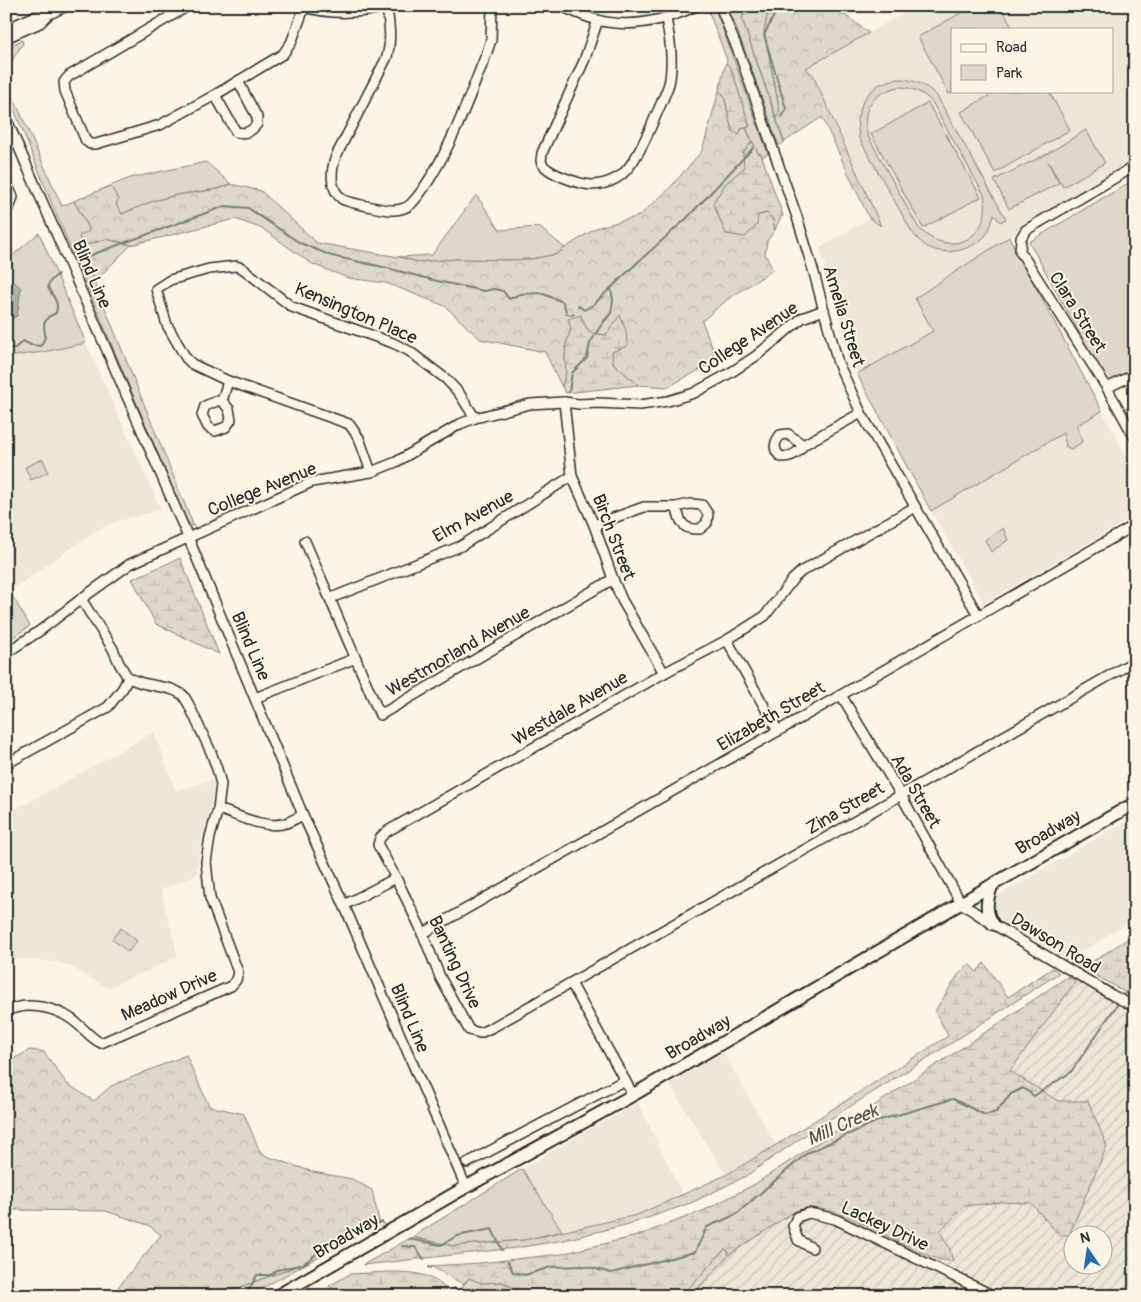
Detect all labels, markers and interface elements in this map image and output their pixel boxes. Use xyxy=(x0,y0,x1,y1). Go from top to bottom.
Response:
legend xyxy=(951,28,1114,92)
text: Road xyxy=(996,38,1027,57)
text: Park xyxy=(996,64,1023,83)
street label: Blind Line xyxy=(67,236,116,312)
street label: Amelia Street xyxy=(817,263,870,370)
street label: Clara Street xyxy=(1044,267,1112,358)
street label: Kensington Place xyxy=(291,277,421,350)
street label: College Avenue xyxy=(694,297,803,380)
street label: College Avenue xyxy=(204,457,320,522)
street label: Elm Avenue xyxy=(429,485,518,548)
street label: Birch Street xyxy=(587,491,641,584)
street label: Westmorland Avenue xyxy=(382,601,534,702)
street label: Blind Line xyxy=(226,608,275,684)
street label: Westdale Avenue xyxy=(509,666,632,751)
street label: Elizabeth Street xyxy=(713,676,830,757)
street label: Ada Street xyxy=(885,750,946,833)
street label: Zina Street xyxy=(802,776,889,840)
street label: Broadway xyxy=(1012,804,1085,860)
street label: Dawson Road xyxy=(1007,908,1105,979)
street label: Banting Drive xyxy=(423,912,486,1012)
street label: Meadow Drive xyxy=(118,964,221,1027)
street label: Blind Line xyxy=(385,980,434,1056)
street label: Broadway xyxy=(662,1009,735,1065)
water label: Mill Creek xyxy=(803,1098,883,1151)
street label: Lackey Drive xyxy=(837,1196,932,1257)
street label: Broadway xyxy=(310,1208,383,1264)
north arrow xyxy=(1064,1224,1114,1274)
text: N xyxy=(1079,1228,1092,1247)

